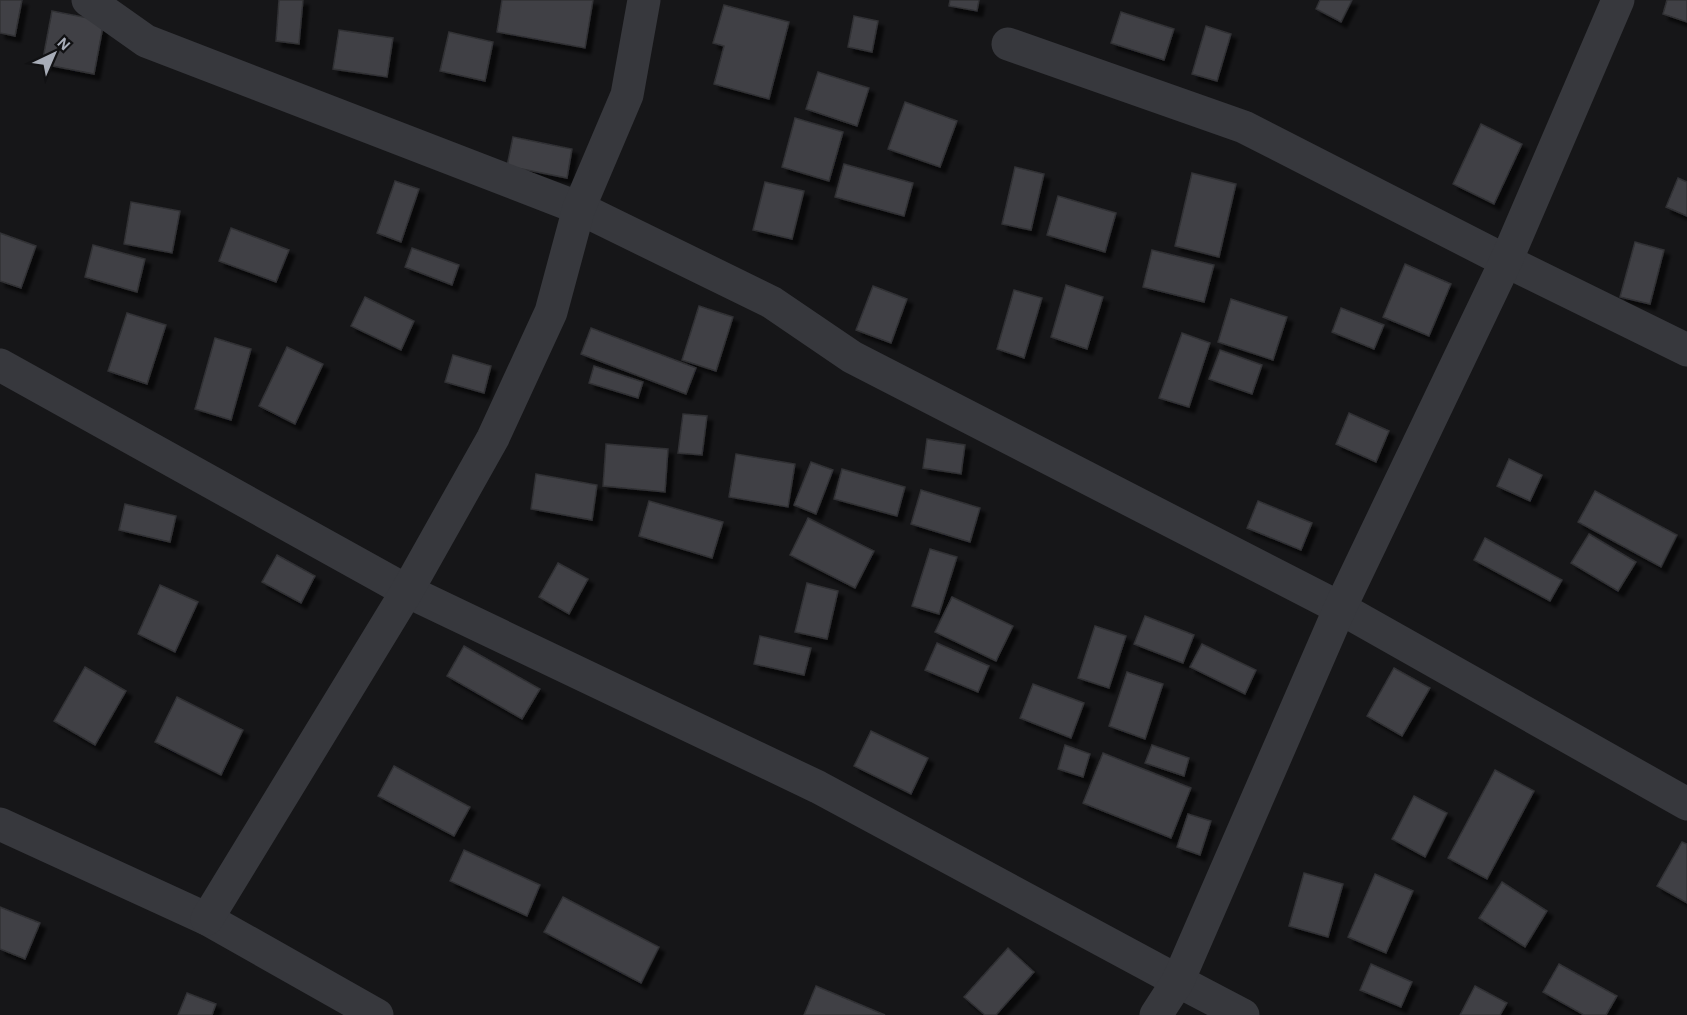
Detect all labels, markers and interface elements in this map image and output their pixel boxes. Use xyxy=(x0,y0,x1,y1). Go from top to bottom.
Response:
north arrow xyxy=(24,24,84,84)
text: N xyxy=(54,34,73,54)

